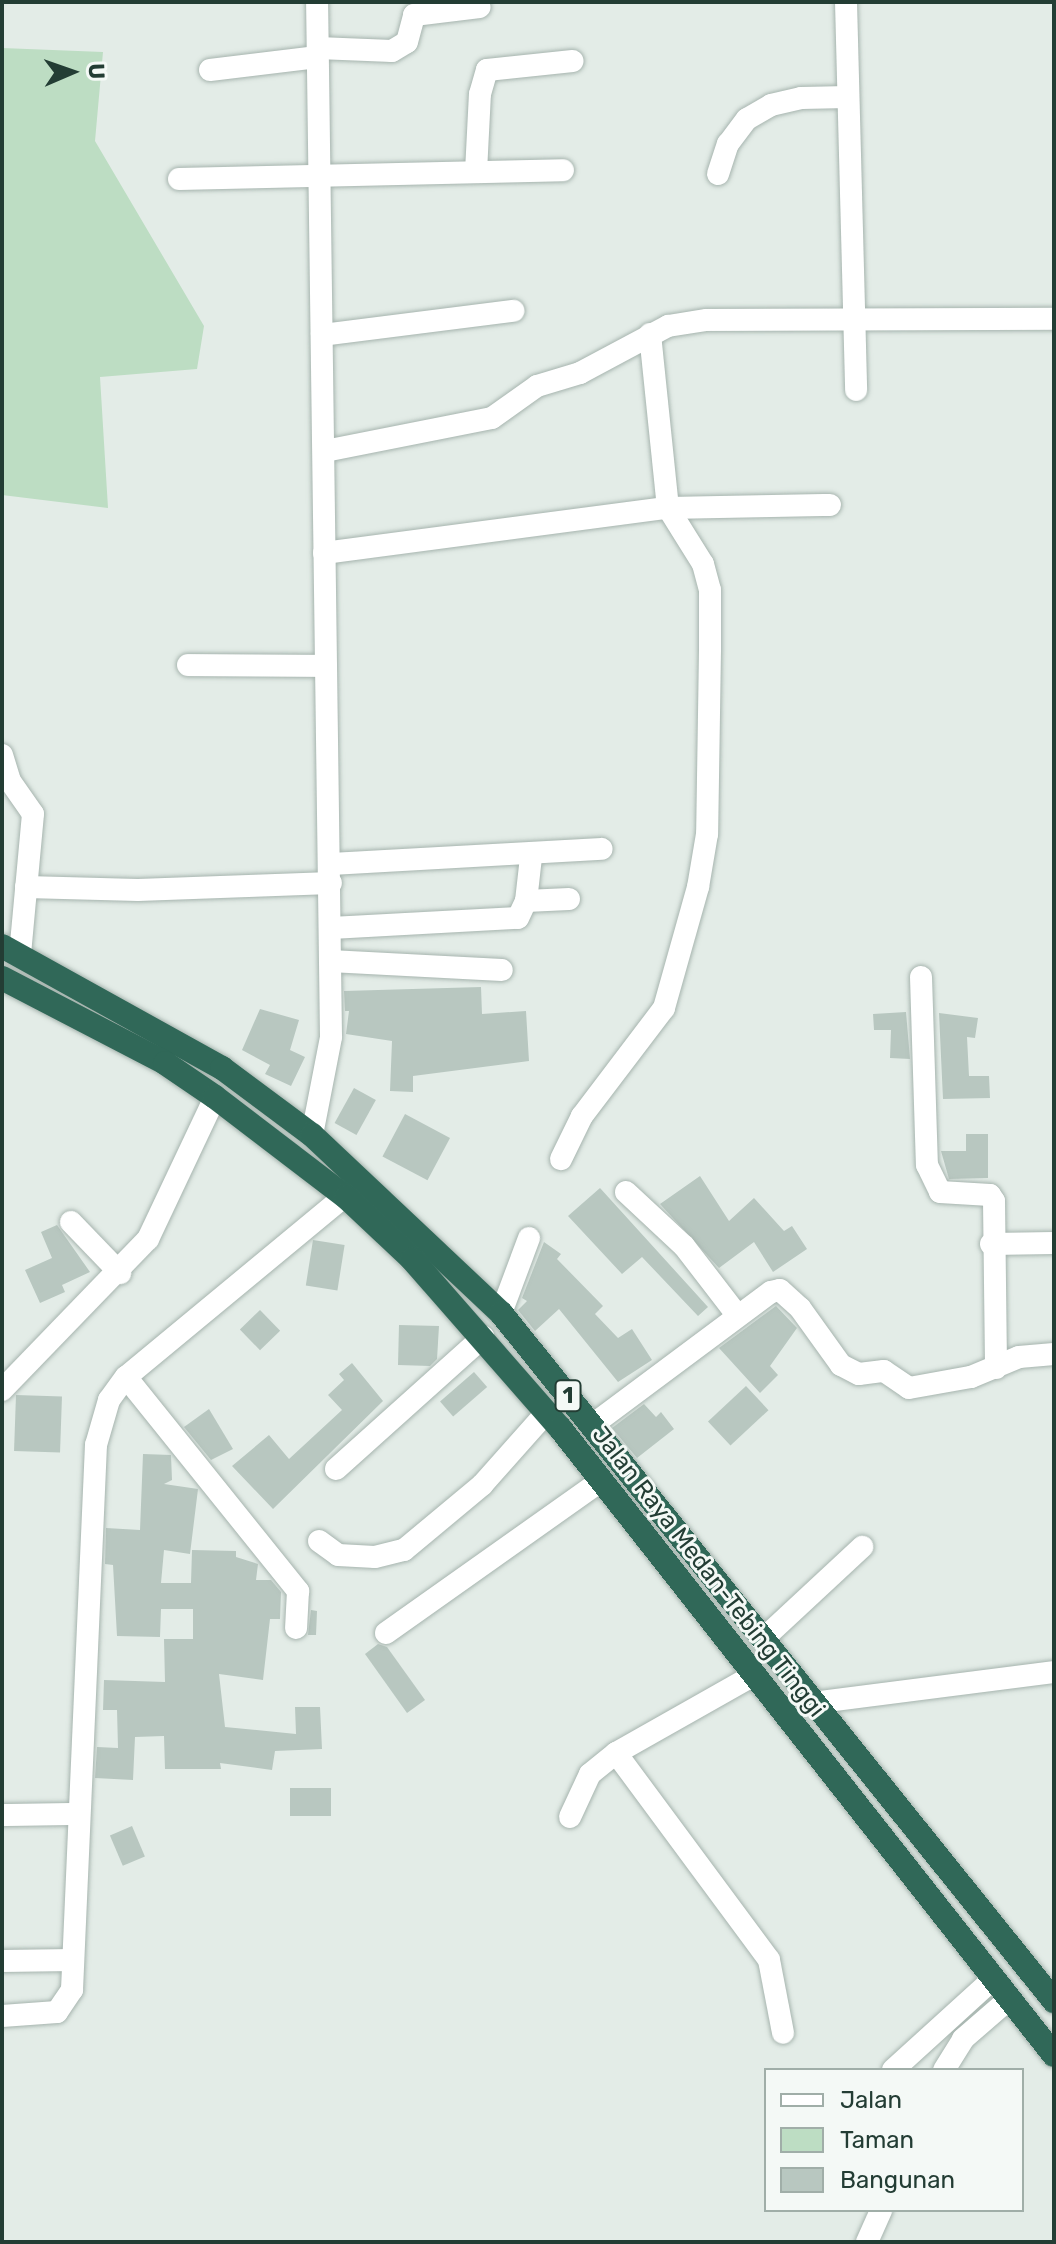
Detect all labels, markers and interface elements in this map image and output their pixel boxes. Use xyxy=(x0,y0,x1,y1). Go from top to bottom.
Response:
north arrow xyxy=(32,32,112,112)
text: U xyxy=(83,63,110,80)
road number: 1 xyxy=(554,1378,582,1414)
street label: Jalan Raya Medan-Tebing Tinggi xyxy=(585,1421,831,1723)
legend xyxy=(764,2068,1024,2212)
text: Jalan xyxy=(840,2086,902,2114)
text: Taman xyxy=(840,2126,914,2154)
text: Bangunan xyxy=(840,2166,955,2194)

